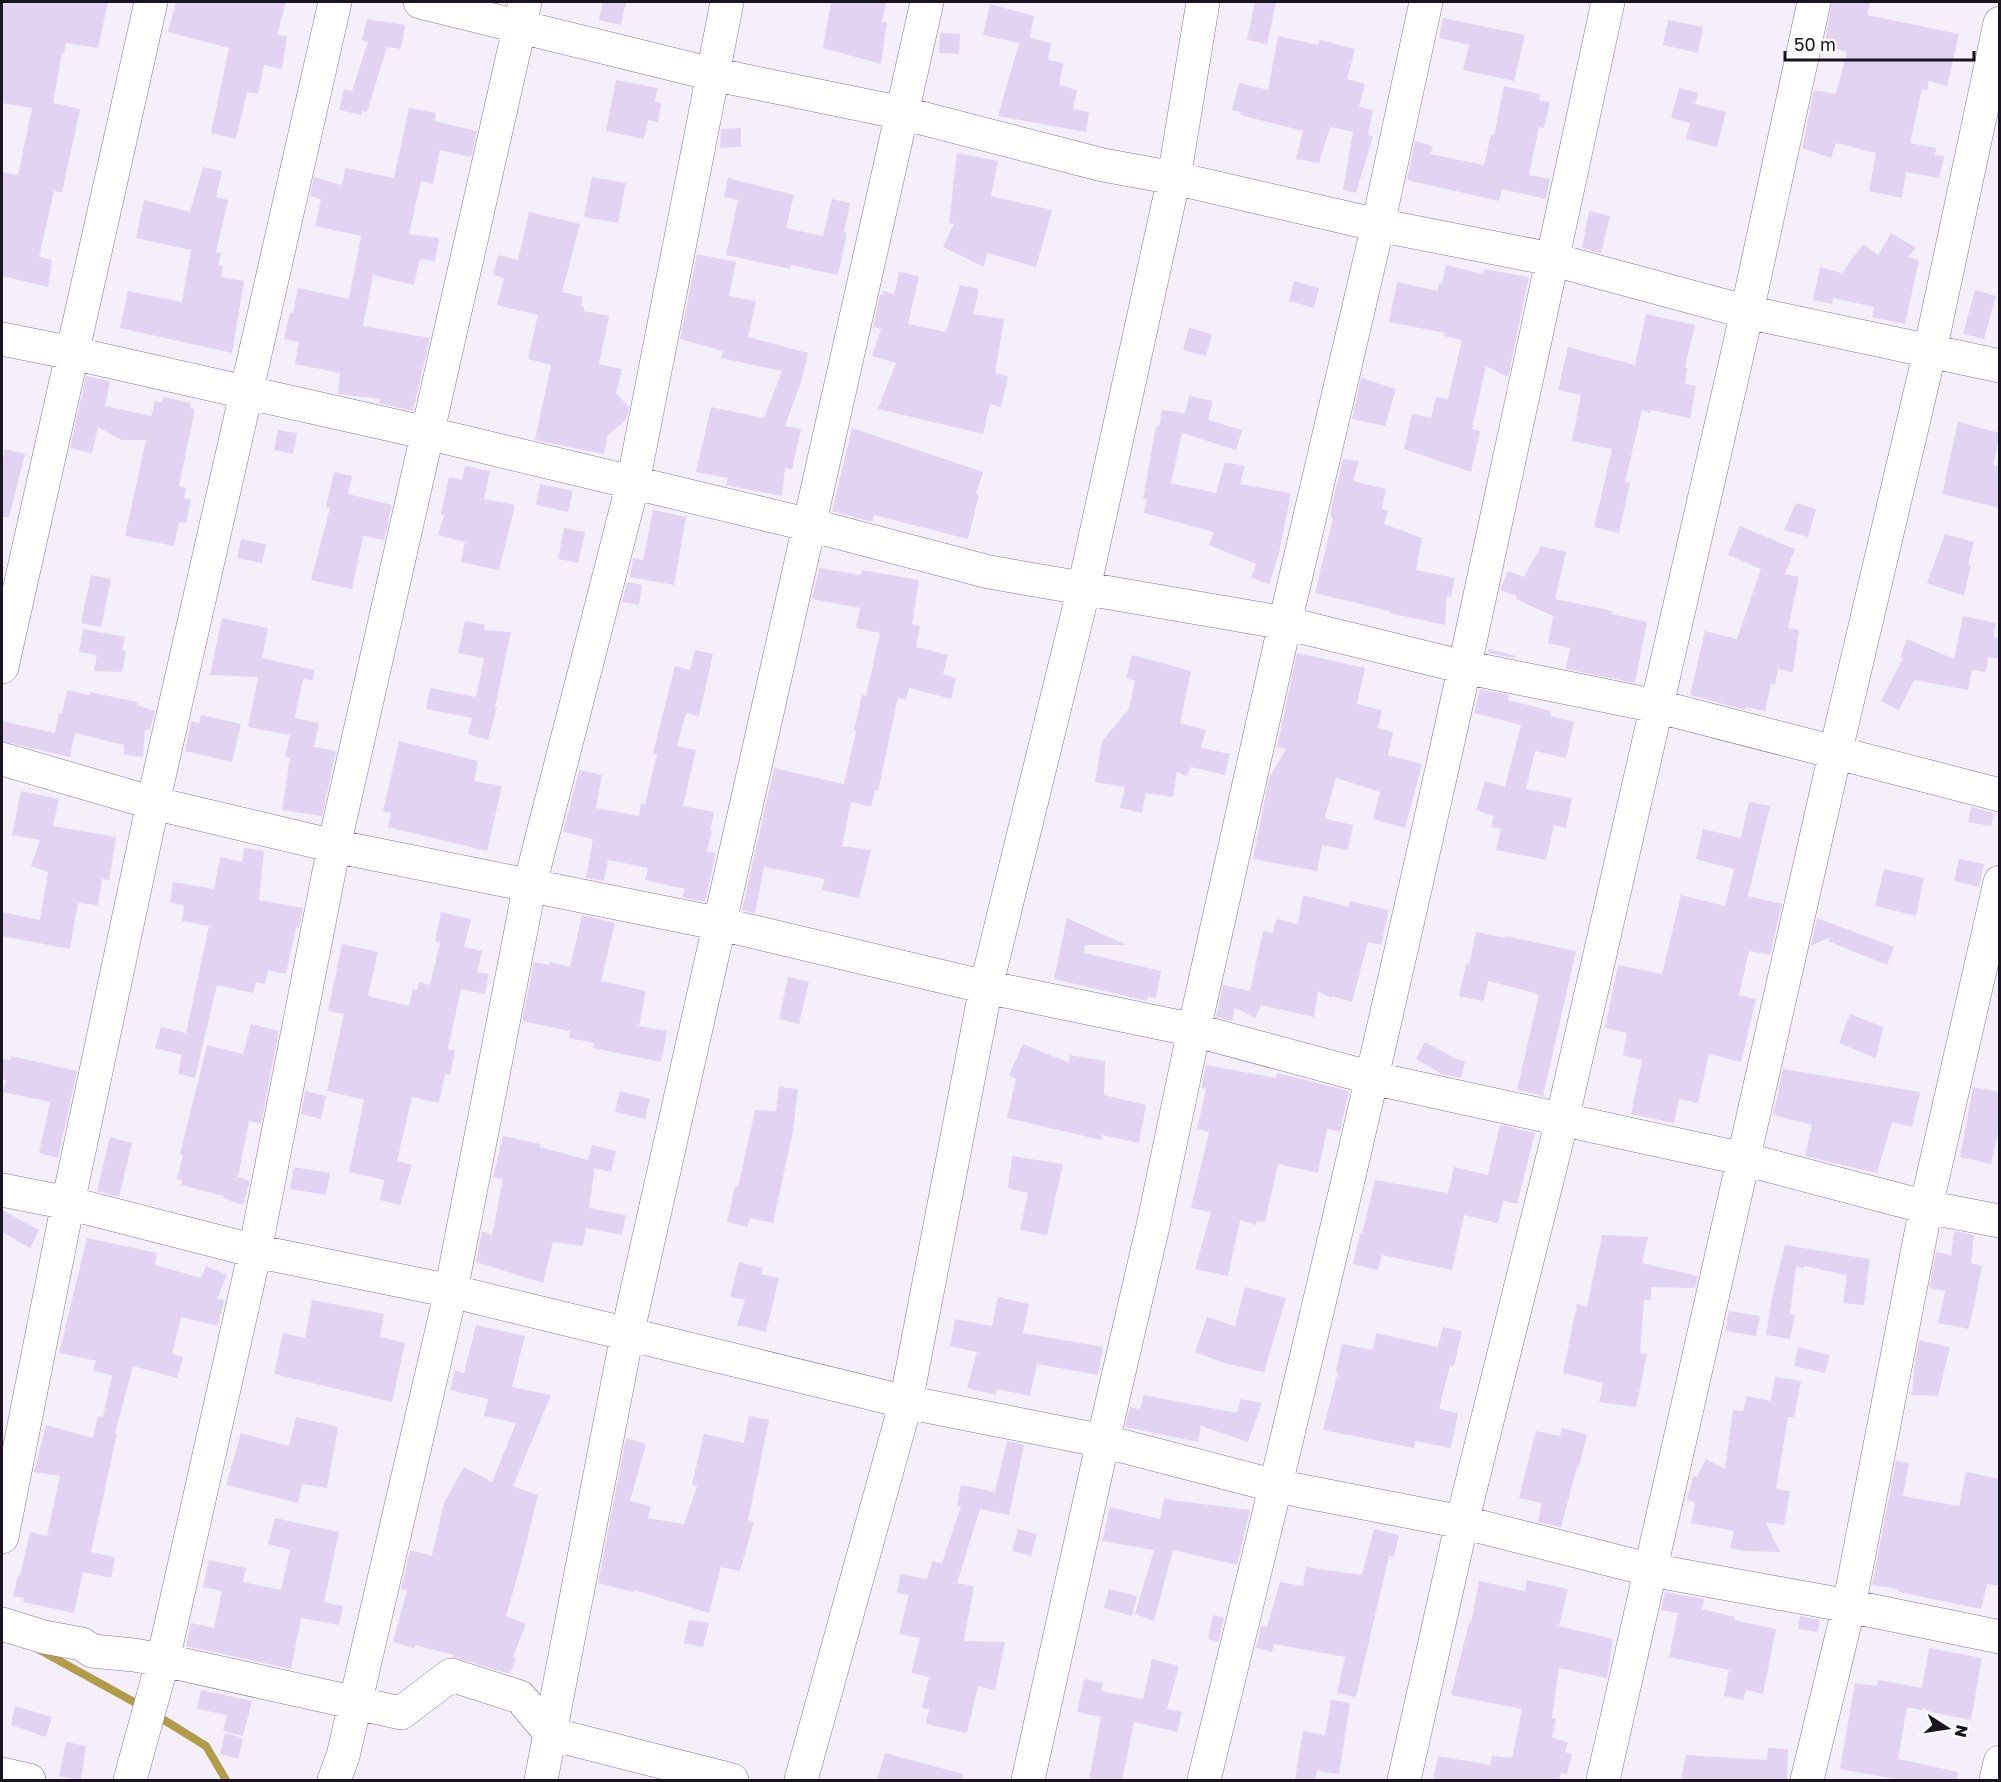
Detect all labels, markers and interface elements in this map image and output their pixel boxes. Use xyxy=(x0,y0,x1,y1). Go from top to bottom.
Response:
scale bar xyxy=(1785,24,1974,62)
text: 50 m xyxy=(1794,33,1836,55)
north arrow xyxy=(1917,1698,1977,1758)
text: N xyxy=(1951,1723,1973,1739)

